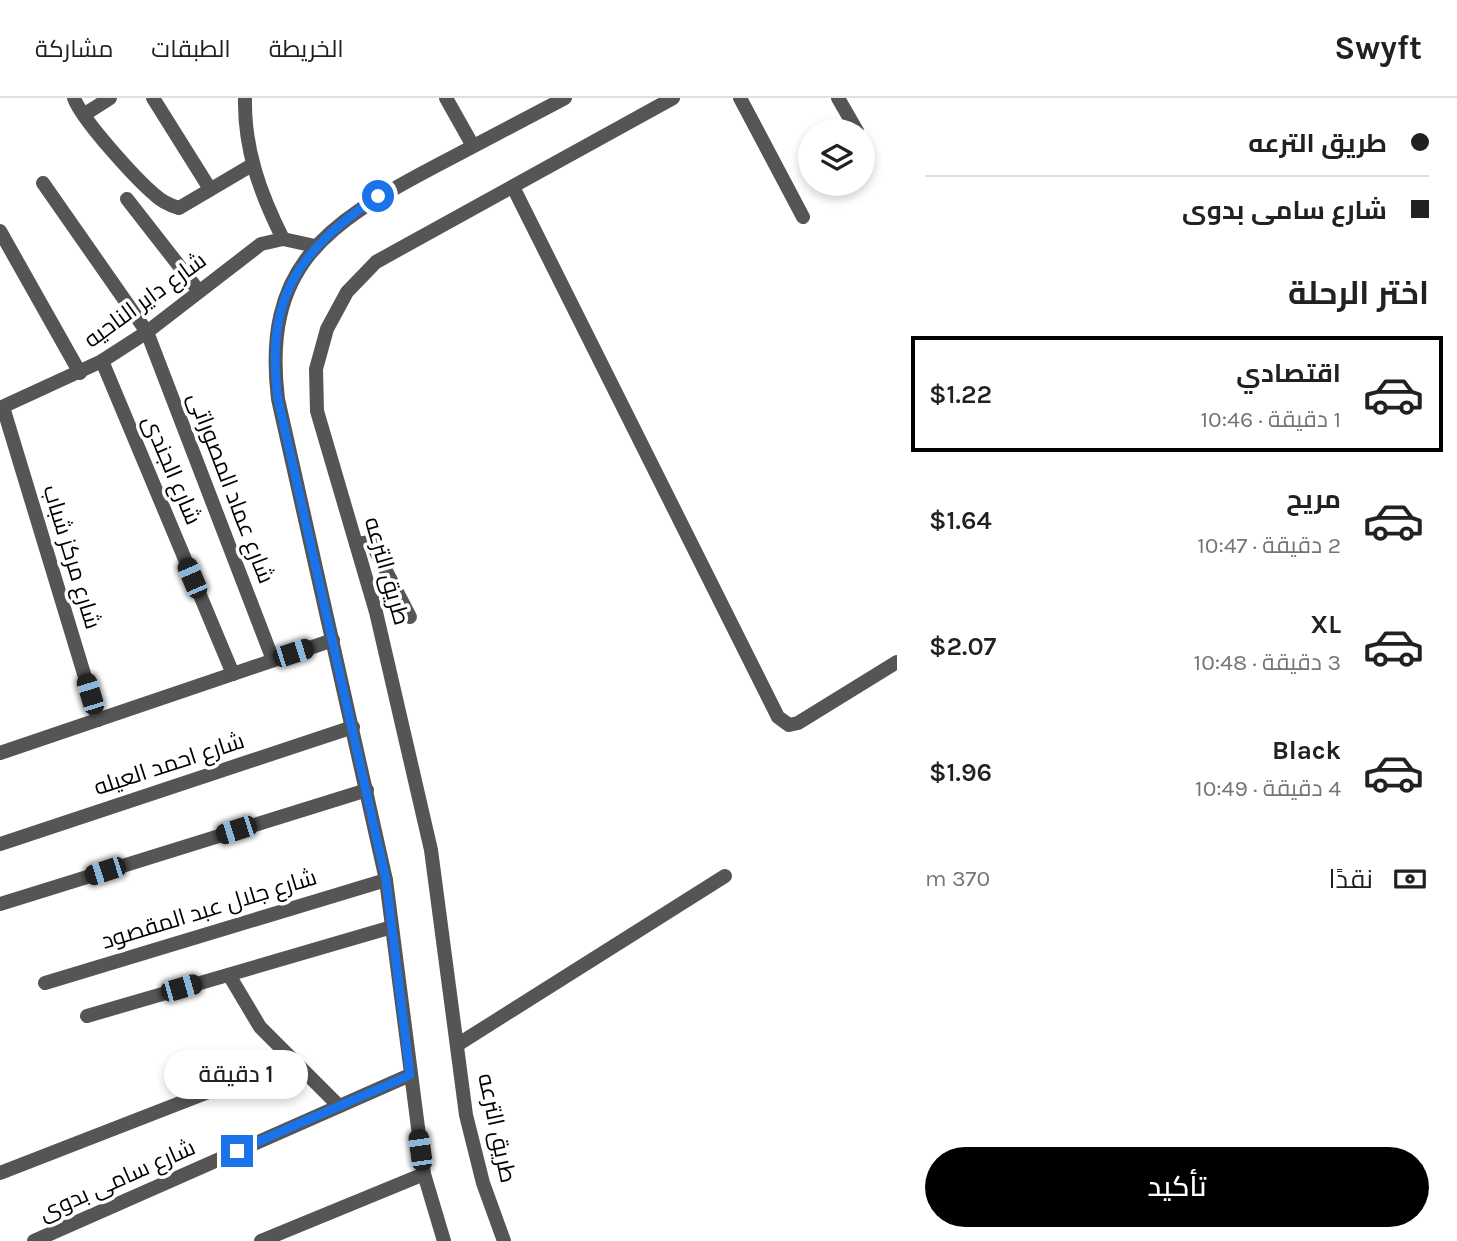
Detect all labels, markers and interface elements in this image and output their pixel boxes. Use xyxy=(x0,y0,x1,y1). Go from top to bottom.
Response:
text: Swyft xyxy=(1334,29,1422,67)
text: مشاركة xyxy=(35,35,113,63)
text: الطبقات xyxy=(151,35,231,63)
text: الخريطة xyxy=(269,35,344,63)
map controls xyxy=(798,119,875,196)
button: layers xyxy=(798,119,875,196)
text: طريق الترعه xyxy=(1248,128,1387,159)
route start xyxy=(362,180,394,212)
text: شارع سامى بدوى xyxy=(1182,195,1387,226)
street label: شارع داير الناحيه xyxy=(79,247,213,355)
text: اختر الرحلة xyxy=(1288,275,1429,312)
text: اقتصادي xyxy=(1236,358,1341,389)
icon: car xyxy=(1362,363,1425,426)
text: $1.22 xyxy=(929,379,992,410)
street label: شارع عماد المصوراتى xyxy=(180,389,280,588)
text: 1 دقيقة · 10:46 xyxy=(1200,406,1341,433)
street label: شارع الجندى xyxy=(135,411,207,529)
street label: شارع مركز شباب xyxy=(35,482,107,633)
text: مريح xyxy=(1286,484,1341,515)
icon: car xyxy=(1362,489,1425,552)
text: $1.64 xyxy=(929,505,992,536)
street label: طريق الترعه xyxy=(359,514,415,628)
text: 2 دقيقة · 10:47 xyxy=(1197,532,1341,559)
car xyxy=(175,555,210,601)
text: XL xyxy=(1310,609,1341,640)
icon: car xyxy=(1362,615,1425,678)
text: $2.07 xyxy=(929,631,996,662)
car xyxy=(270,637,317,669)
text: 3 دقيقة · 10:48 xyxy=(1194,649,1341,676)
car xyxy=(74,671,107,717)
street label: شارع احمد العيله xyxy=(90,727,248,803)
text: Black xyxy=(1272,735,1341,766)
icon: car xyxy=(1362,741,1425,804)
text: $1.96 xyxy=(929,757,992,788)
text: 4 دقيقة · 10:49 xyxy=(1195,775,1341,802)
car xyxy=(213,814,260,846)
car xyxy=(82,855,129,887)
icon: cash xyxy=(1391,860,1429,898)
street label: شارع جلال عبد المقصود xyxy=(98,863,321,957)
text: نقدًا xyxy=(1329,864,1373,895)
text: 370 m xyxy=(925,865,990,892)
car xyxy=(158,972,205,1004)
callout: 1 دقيقة xyxy=(165,1049,309,1098)
text: 1 دقيقة xyxy=(198,1061,274,1088)
street label: طريق الترعه xyxy=(472,1071,522,1185)
car xyxy=(407,1128,434,1172)
street label: شارع سامى بدوى xyxy=(35,1134,200,1228)
route end xyxy=(221,1135,253,1167)
button: تأكيد xyxy=(925,1147,1429,1227)

